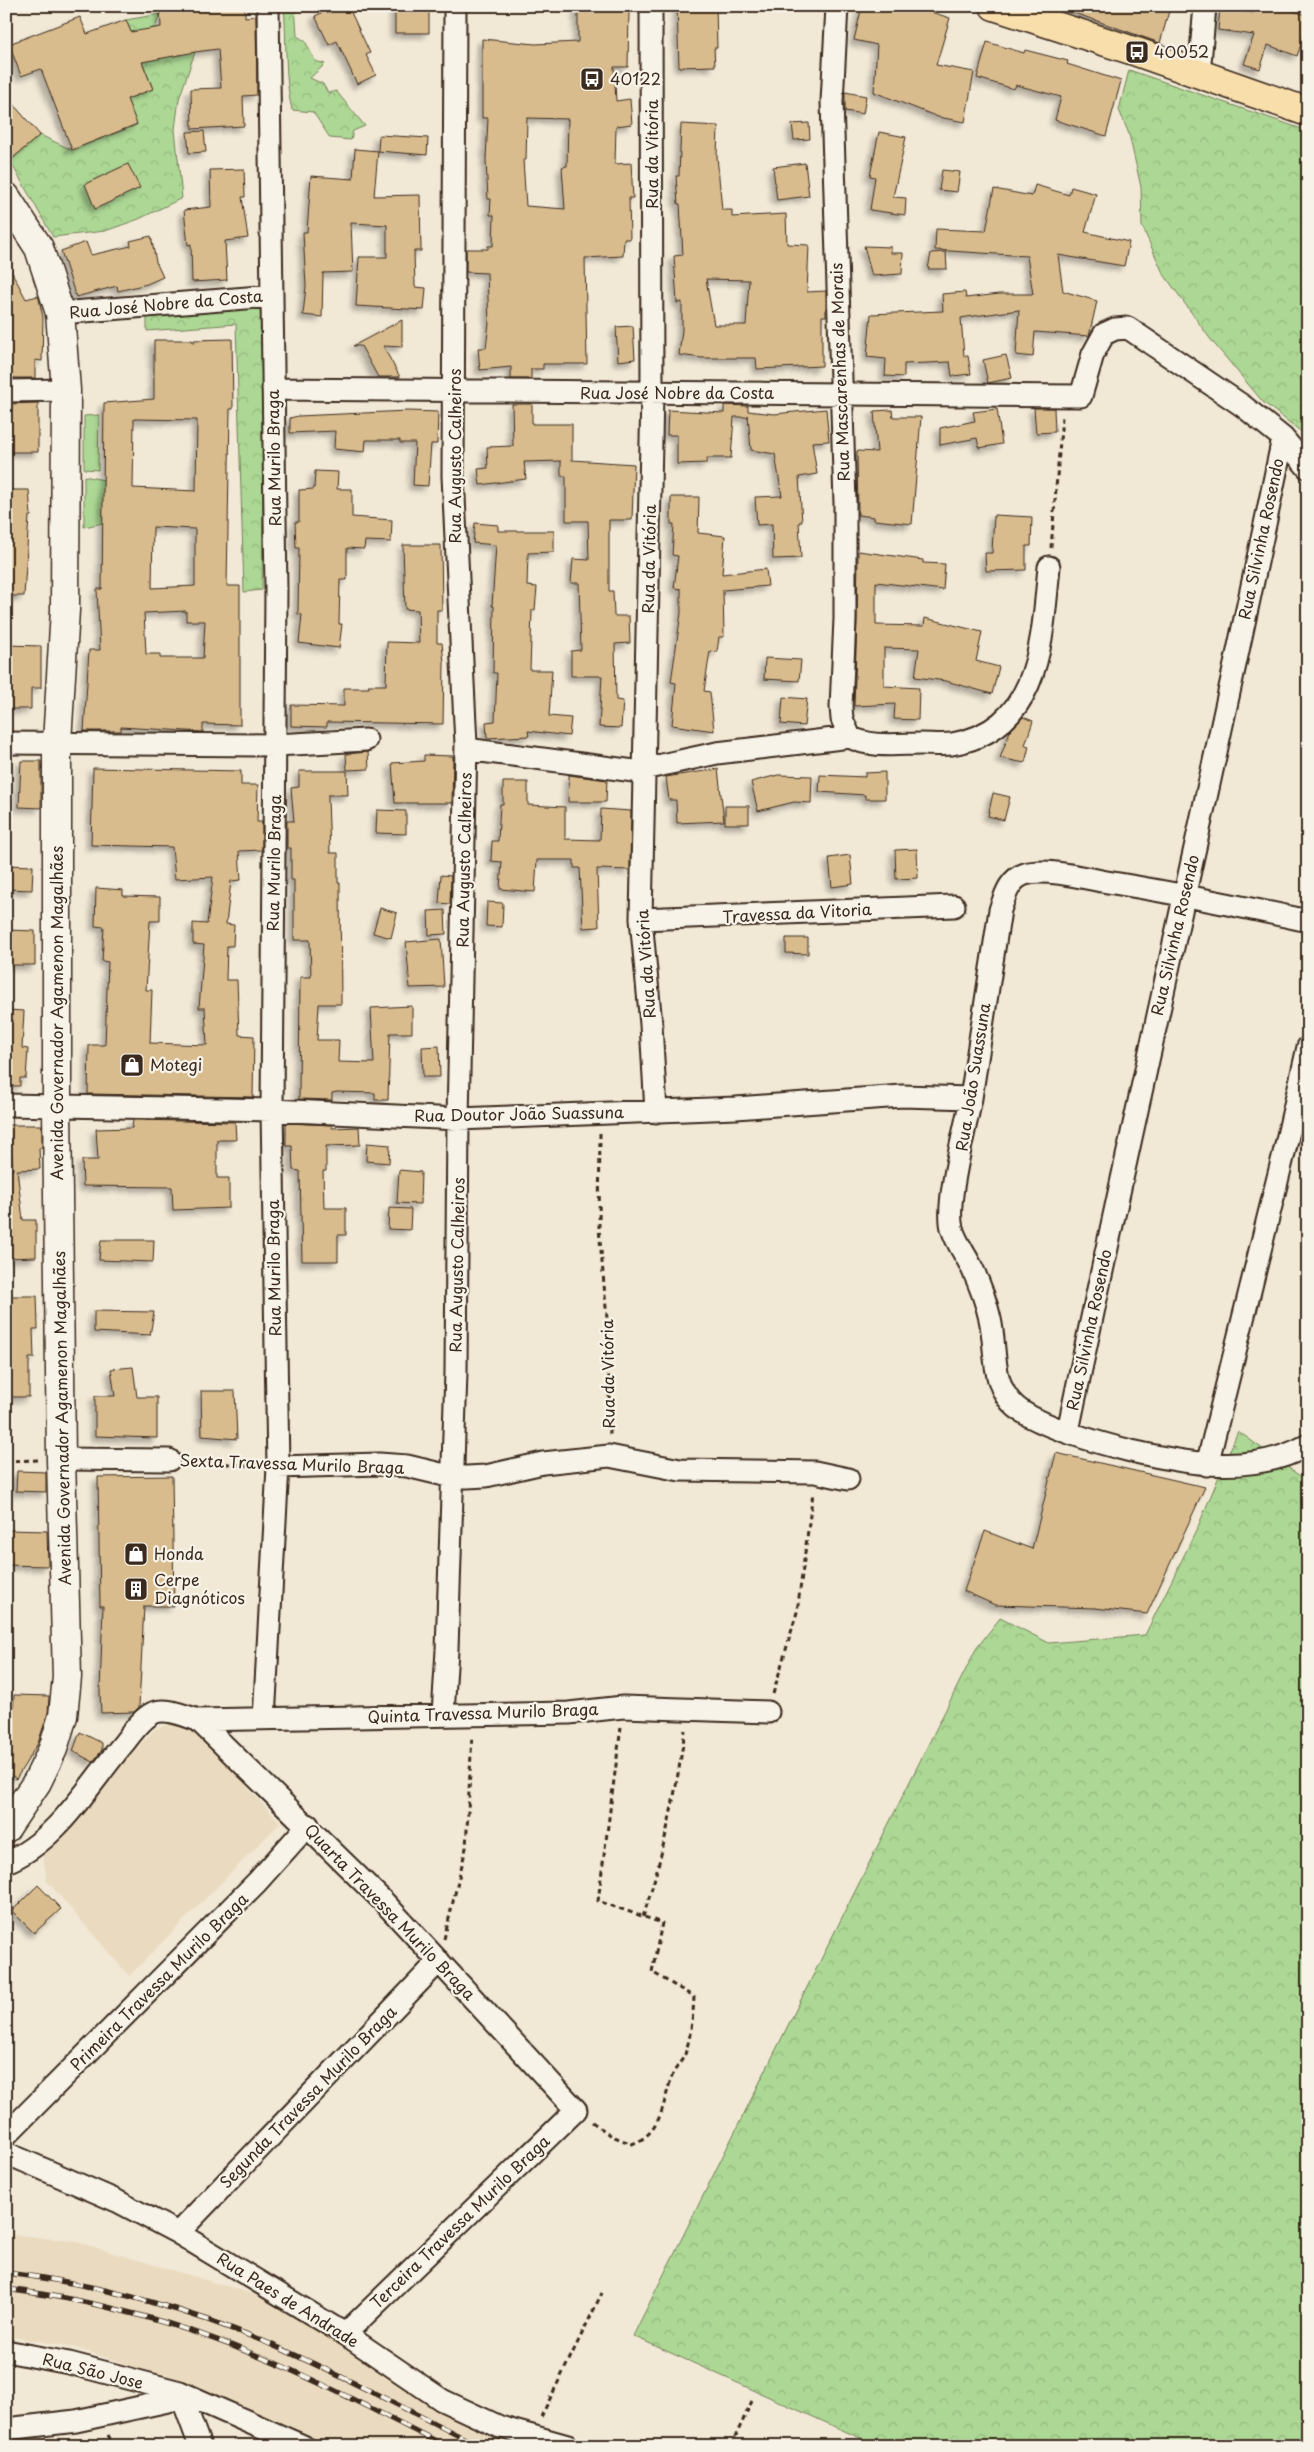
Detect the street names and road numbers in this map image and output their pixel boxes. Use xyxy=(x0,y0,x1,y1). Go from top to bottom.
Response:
street label: Rua da Vitória xyxy=(639,99,663,209)
street label: Rua Mascarenhas de Morais xyxy=(823,262,855,482)
street label: Rua José Nobre da Costa xyxy=(68,283,264,323)
street label: Rua Augusto Calheiros xyxy=(442,368,466,544)
street label: Rua José Nobre da Costa xyxy=(580,380,774,404)
street label: Rua Murilo Braga xyxy=(260,389,286,527)
street label: Rua Silvinha Rosendo xyxy=(1231,456,1289,622)
street label: Rua da Vitória xyxy=(635,504,661,614)
street label: Rua Augusto Calheiros xyxy=(449,772,477,948)
street label: Rua Murilo Braga xyxy=(260,794,286,932)
street label: Avenida Governador Agamenon Magalhães xyxy=(44,846,68,1180)
street label: Rua Silvinha Rosendo xyxy=(1144,852,1204,1018)
street label: Travessa da Vitoria xyxy=(722,896,872,928)
street label: Rua da Vitória xyxy=(629,909,661,1019)
street label: Rua João Suassuna xyxy=(948,1001,996,1153)
street label: Rua Doutor João Suassuna xyxy=(414,1099,624,1127)
street label: Rua Augusto Calheiros xyxy=(442,1177,470,1353)
street label: Rua Murilo Braga xyxy=(260,1199,286,1337)
street label: Rua Silvinha Rosendo xyxy=(1059,1247,1117,1413)
street label: Avenida Governador Agamenon Magalhães xyxy=(46,1251,76,1586)
street label: Rua da Vitória xyxy=(594,1319,620,1429)
street label: Sexta Travessa Murilo Braga xyxy=(179,1447,405,1479)
street label: Quinta Travessa Murilo Braga xyxy=(367,1696,599,1728)
street label: Quarta Travessa Murilo Braga xyxy=(300,1818,482,2005)
street label: Primeira Travessa Murilo Braga xyxy=(64,1887,253,2076)
street label: Segunda Travessa Murilo Braga xyxy=(213,2000,401,2193)
street label: Terceira Travessa Murilo Braga xyxy=(364,2129,555,2314)
street label: Rua Paes de Andrade xyxy=(213,2246,364,2353)
street label: Rua São Jose xyxy=(40,2346,146,2394)

